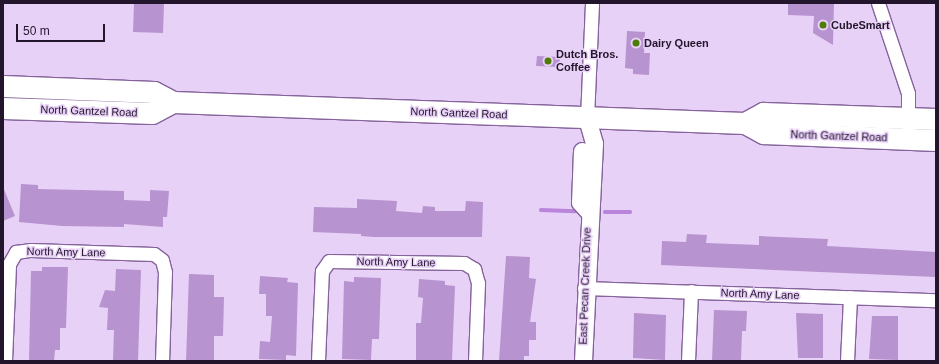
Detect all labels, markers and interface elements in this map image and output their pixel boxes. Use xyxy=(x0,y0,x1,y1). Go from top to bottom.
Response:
scale bar xyxy=(18,16,107,42)
place label: CubeSmart xyxy=(831,18,890,32)
marker: CubeSmart xyxy=(818,20,828,30)
text: 50 m xyxy=(23,24,50,38)
place label: Dairy Queen xyxy=(644,36,709,50)
marker: Dairy Queen xyxy=(631,38,641,48)
place label: Dutch Bros. Coffee xyxy=(556,48,618,74)
marker: Dutch Bros. Coffee xyxy=(543,56,553,66)
street label: North Gantzel Road xyxy=(40,103,138,119)
street label: North Gantzel Road xyxy=(410,105,508,121)
street label: North Gantzel Road xyxy=(790,128,888,144)
street label: East Pecan Creek Drive xyxy=(576,227,594,345)
street label: North Amy Lane xyxy=(26,245,106,259)
street label: North Amy Lane xyxy=(356,255,436,269)
street label: North Amy Lane xyxy=(720,286,800,302)

